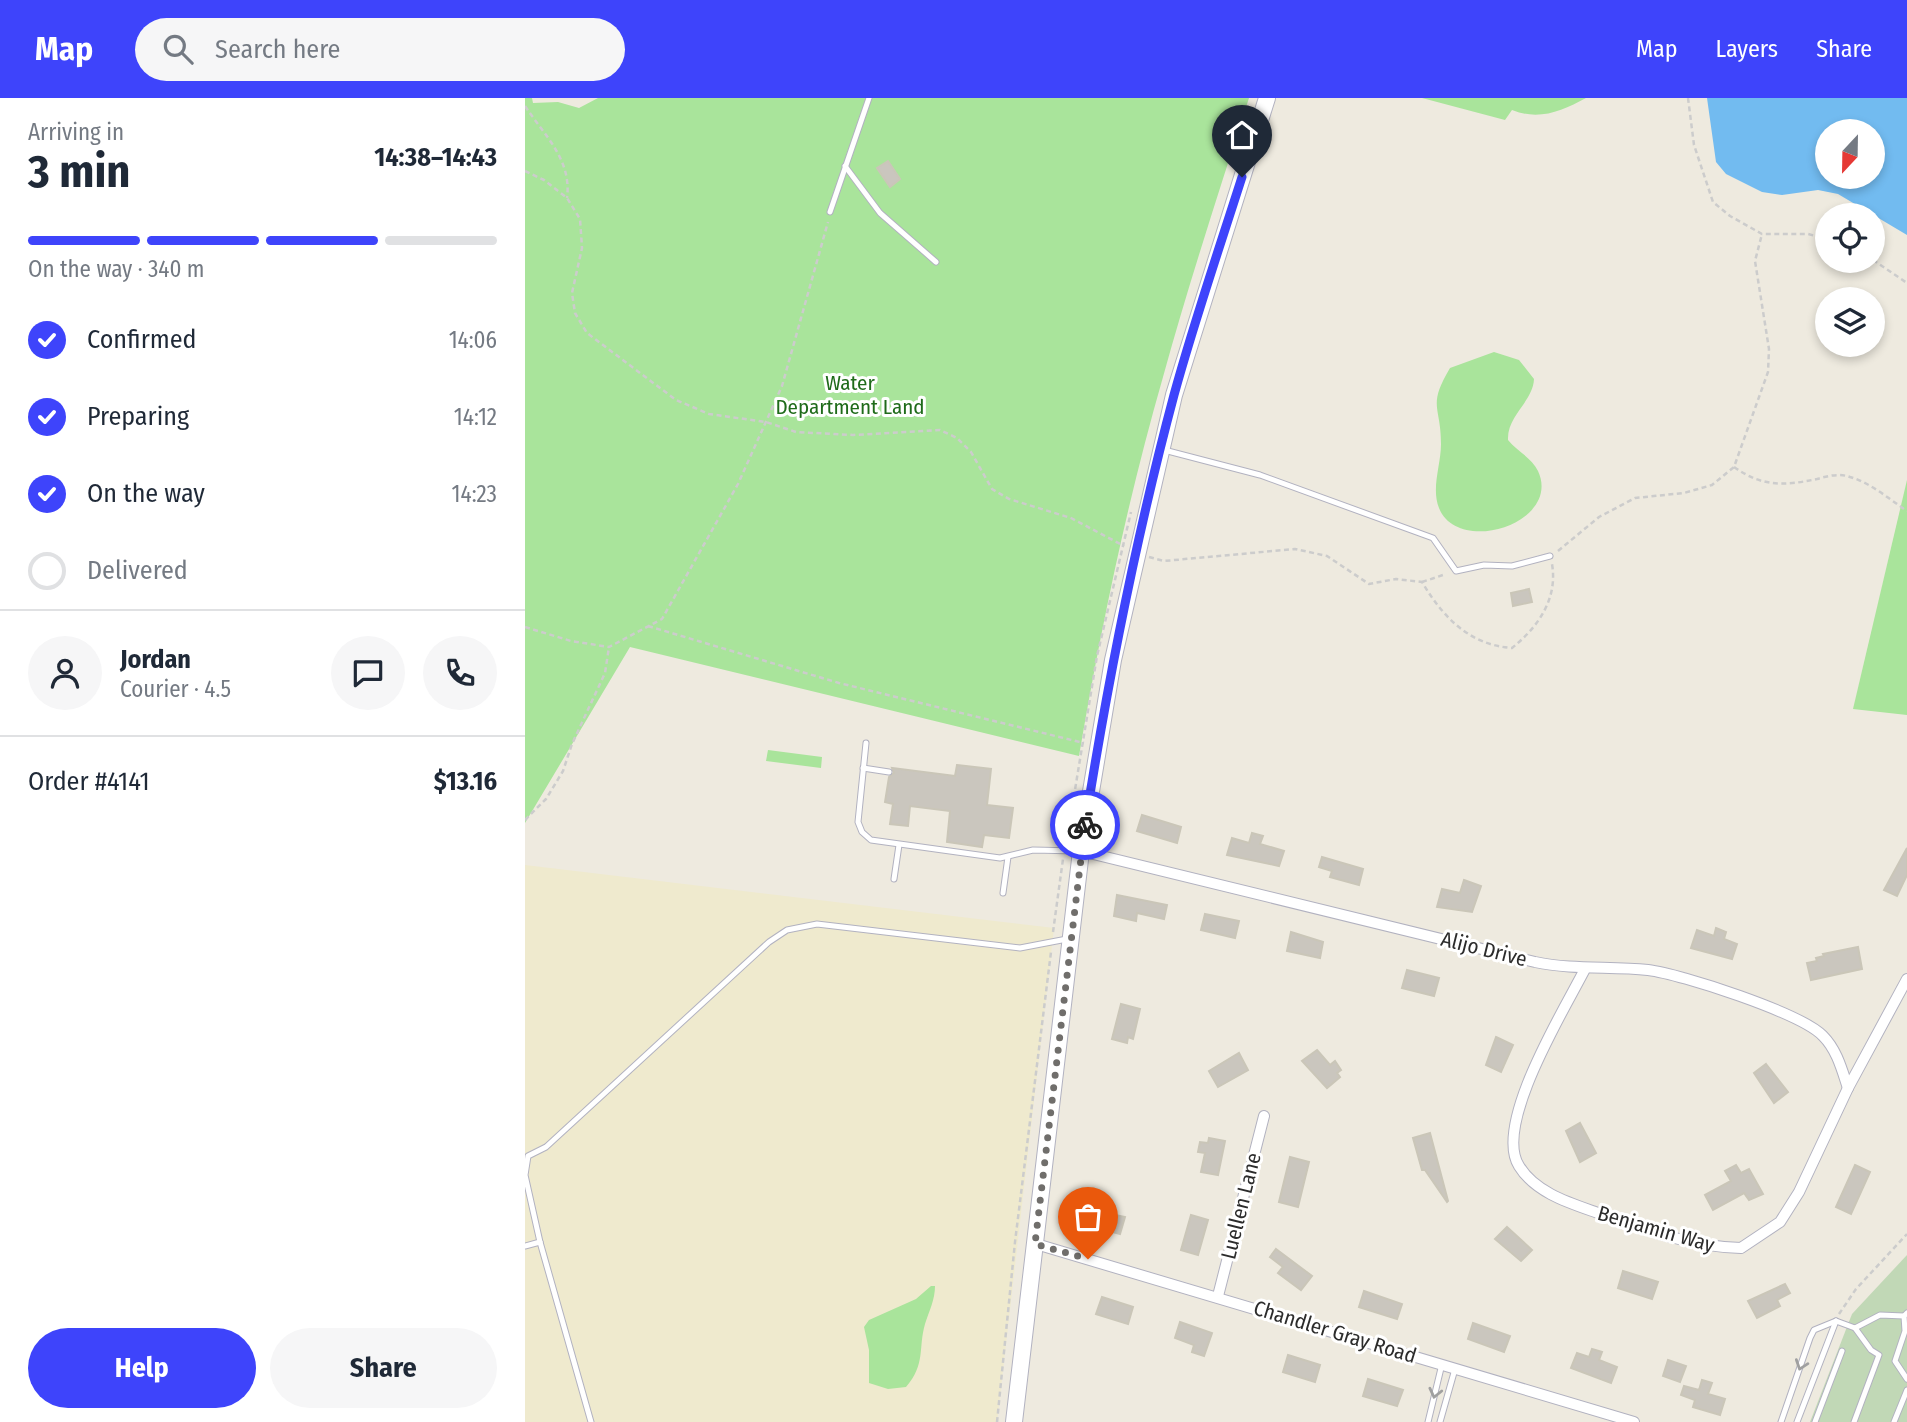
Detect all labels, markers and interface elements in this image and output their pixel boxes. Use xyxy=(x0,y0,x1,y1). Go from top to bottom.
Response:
search box xyxy=(135,18,625,81)
text: Map xyxy=(35,29,93,69)
icon: search xyxy=(159,30,197,68)
text: Search here xyxy=(215,34,340,65)
text: Map xyxy=(1636,35,1678,63)
text: Layers xyxy=(1716,35,1778,63)
text: Share xyxy=(1816,35,1872,63)
pin xyxy=(1212,105,1272,177)
icon: home xyxy=(1223,116,1261,154)
text: Arriving in xyxy=(28,118,124,146)
north arrow xyxy=(1815,119,1885,189)
map controls xyxy=(1815,119,1885,357)
text: 14:38–14:43 xyxy=(374,142,497,173)
text: 3 min xyxy=(28,144,130,199)
button: locate xyxy=(1815,203,1885,273)
text: On the way · 340 m xyxy=(28,255,204,283)
button: layers xyxy=(1815,287,1885,357)
icon: check xyxy=(28,321,66,359)
text: Confirmed xyxy=(87,324,197,355)
text: 14:06 xyxy=(449,326,497,354)
park label: Water Department Land xyxy=(775,370,925,420)
icon: check xyxy=(28,398,66,436)
text: Preparing xyxy=(87,401,189,432)
text: 14:12 xyxy=(454,403,497,431)
icon: check xyxy=(28,475,66,513)
text: On the way xyxy=(87,478,205,509)
text: 14:23 xyxy=(452,480,497,508)
text: Delivered xyxy=(87,555,188,586)
button: person xyxy=(28,636,102,710)
button: chat xyxy=(331,636,405,710)
button: phone xyxy=(423,636,497,710)
text: Jordan xyxy=(120,644,191,675)
text: Courier · 4.5 xyxy=(120,675,231,703)
text: Order #4141 xyxy=(28,766,150,797)
text: $13.16 xyxy=(434,766,497,797)
courier xyxy=(1050,790,1120,860)
icon: bike xyxy=(1066,806,1104,844)
street label: Alijo Drive xyxy=(1438,926,1530,972)
street label: Luellen Lane xyxy=(1215,1150,1267,1262)
pin xyxy=(1058,1187,1118,1259)
icon: bag xyxy=(1069,1198,1107,1236)
street label: Benjamin Way xyxy=(1595,1200,1718,1258)
street label: Chandler Gray Road xyxy=(1251,1295,1419,1369)
button: Help xyxy=(28,1328,256,1408)
button: Share xyxy=(270,1328,497,1408)
one-way arrow xyxy=(1795,1358,1809,1371)
one-way arrow xyxy=(1429,1387,1444,1399)

